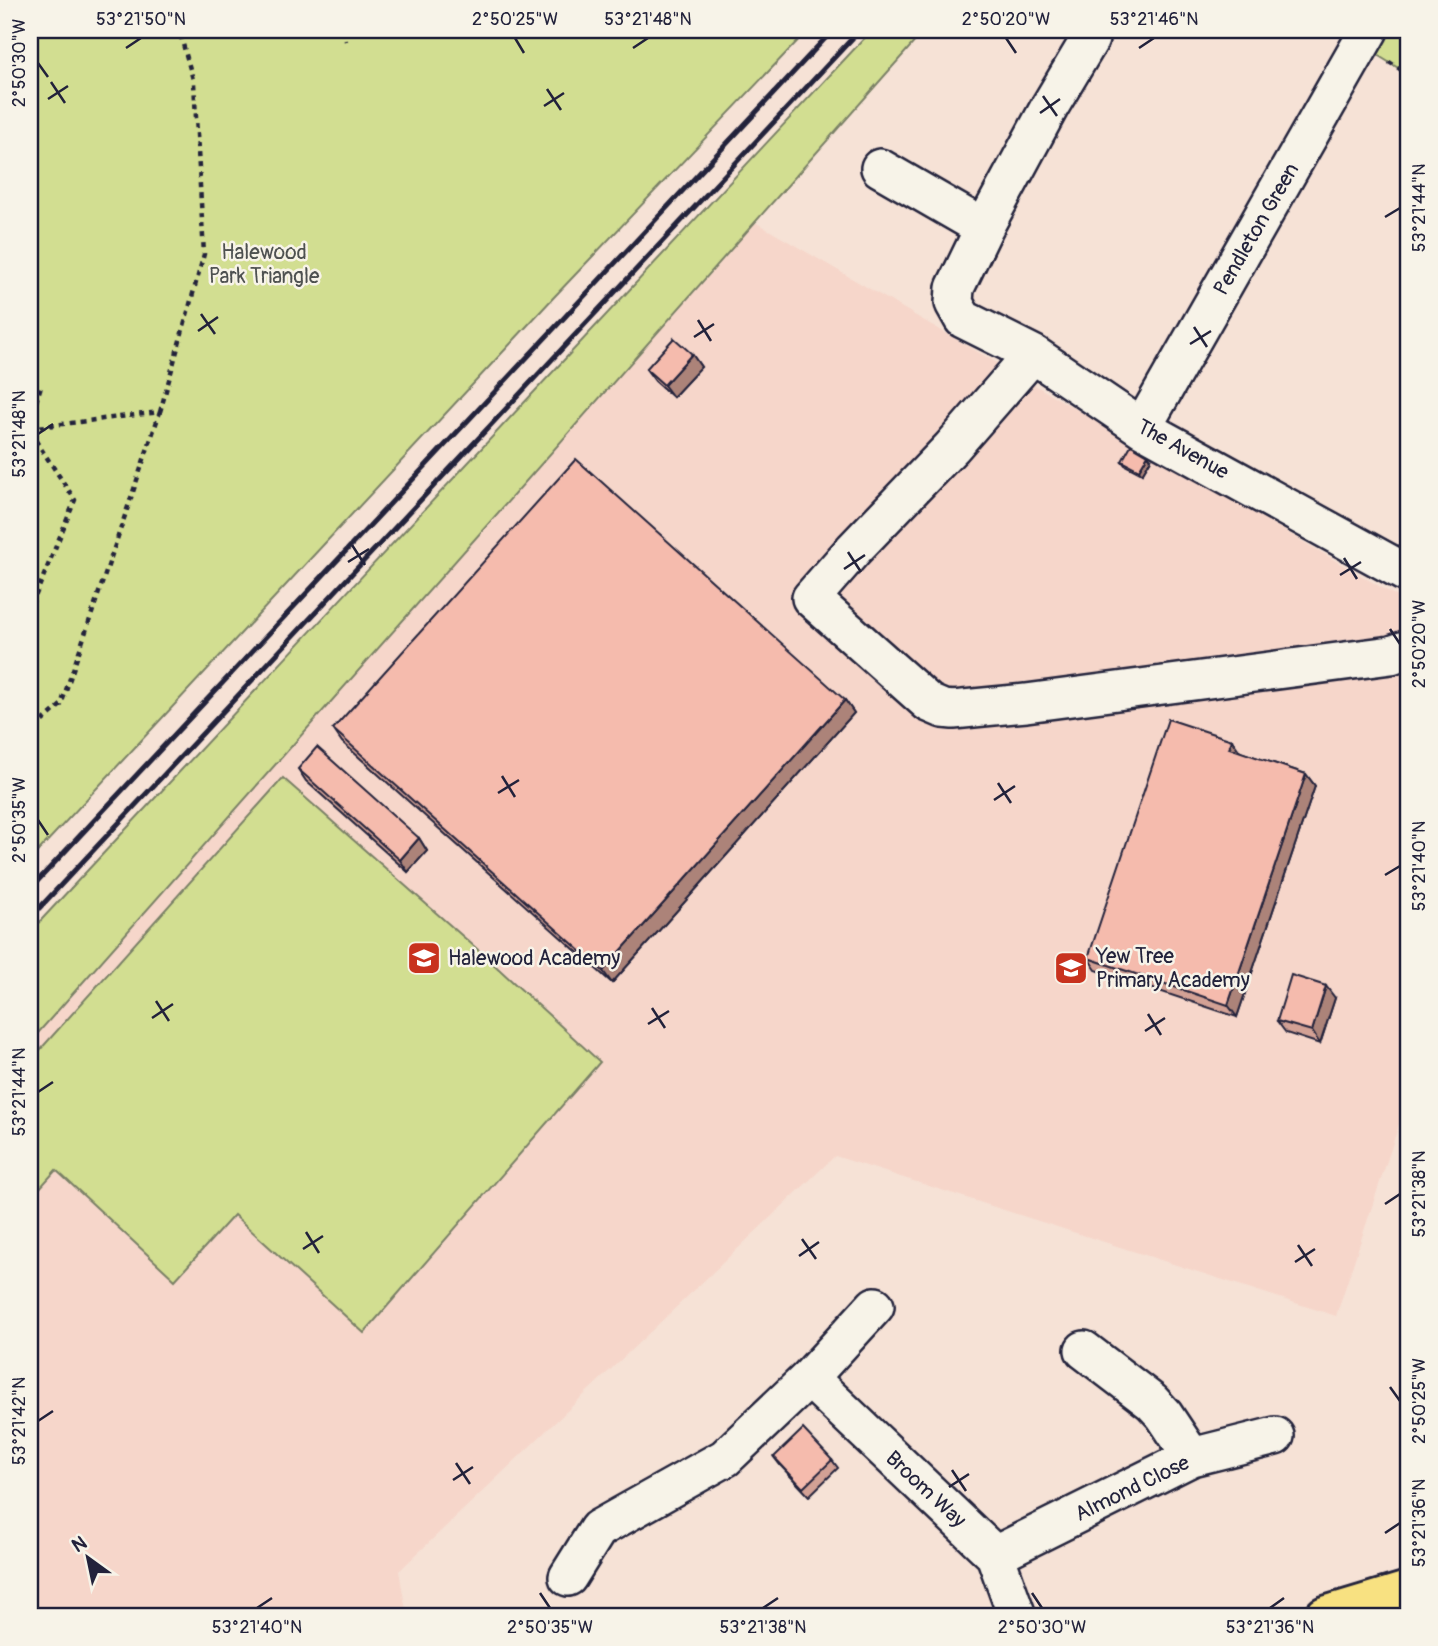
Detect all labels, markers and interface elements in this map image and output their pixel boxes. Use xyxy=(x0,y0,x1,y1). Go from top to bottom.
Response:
text: 53°21'50"N xyxy=(96,8,186,31)
text: 2°50'25"W xyxy=(472,8,558,31)
text: 53°21'48"N xyxy=(604,8,692,31)
text: 2°50'20"W xyxy=(962,8,1050,31)
text: 53°21'46"N xyxy=(1110,8,1198,31)
text: 2°50'30"W xyxy=(8,19,31,107)
street label: Pendleton Green xyxy=(1208,158,1305,300)
text: 53°21'44"N xyxy=(1408,164,1431,252)
park label: Halewood Park Triangle xyxy=(209,239,320,290)
text: 53°21'48"N xyxy=(8,390,31,478)
street label: The Avenue xyxy=(1132,413,1234,486)
text: 2°50'20"W xyxy=(1408,600,1431,688)
text: 2°50'35"W xyxy=(8,777,31,863)
text: 53°21'40"N xyxy=(1408,821,1431,911)
school or university icon: Halewood Academy xyxy=(405,939,443,977)
place label: Yew Tree Primary Academy xyxy=(1095,943,1250,994)
place label: Halewood Academy xyxy=(448,945,620,972)
school or university icon: Yew Tree Primary Academy xyxy=(1052,949,1090,987)
text: 53°21'44"N xyxy=(8,1048,31,1136)
text: 53°21'38"N xyxy=(1408,1151,1431,1237)
text: 2°50'25"W xyxy=(1408,1358,1431,1444)
text: 53°21'42"N xyxy=(8,1377,31,1465)
street label: Broom Way xyxy=(880,1445,972,1534)
street label: Almond Close xyxy=(1071,1449,1194,1528)
text: 53°21'36"N xyxy=(1408,1479,1431,1567)
north arrow xyxy=(52,1524,122,1594)
text: N xyxy=(67,1531,91,1558)
text: 53°21'40"N xyxy=(212,1616,302,1639)
text: 2°50'35"W xyxy=(507,1616,593,1639)
text: 53°21'38"N xyxy=(720,1616,806,1639)
text: 2°50'30"W xyxy=(998,1616,1086,1639)
text: 53°21'36"N xyxy=(1226,1616,1314,1639)

